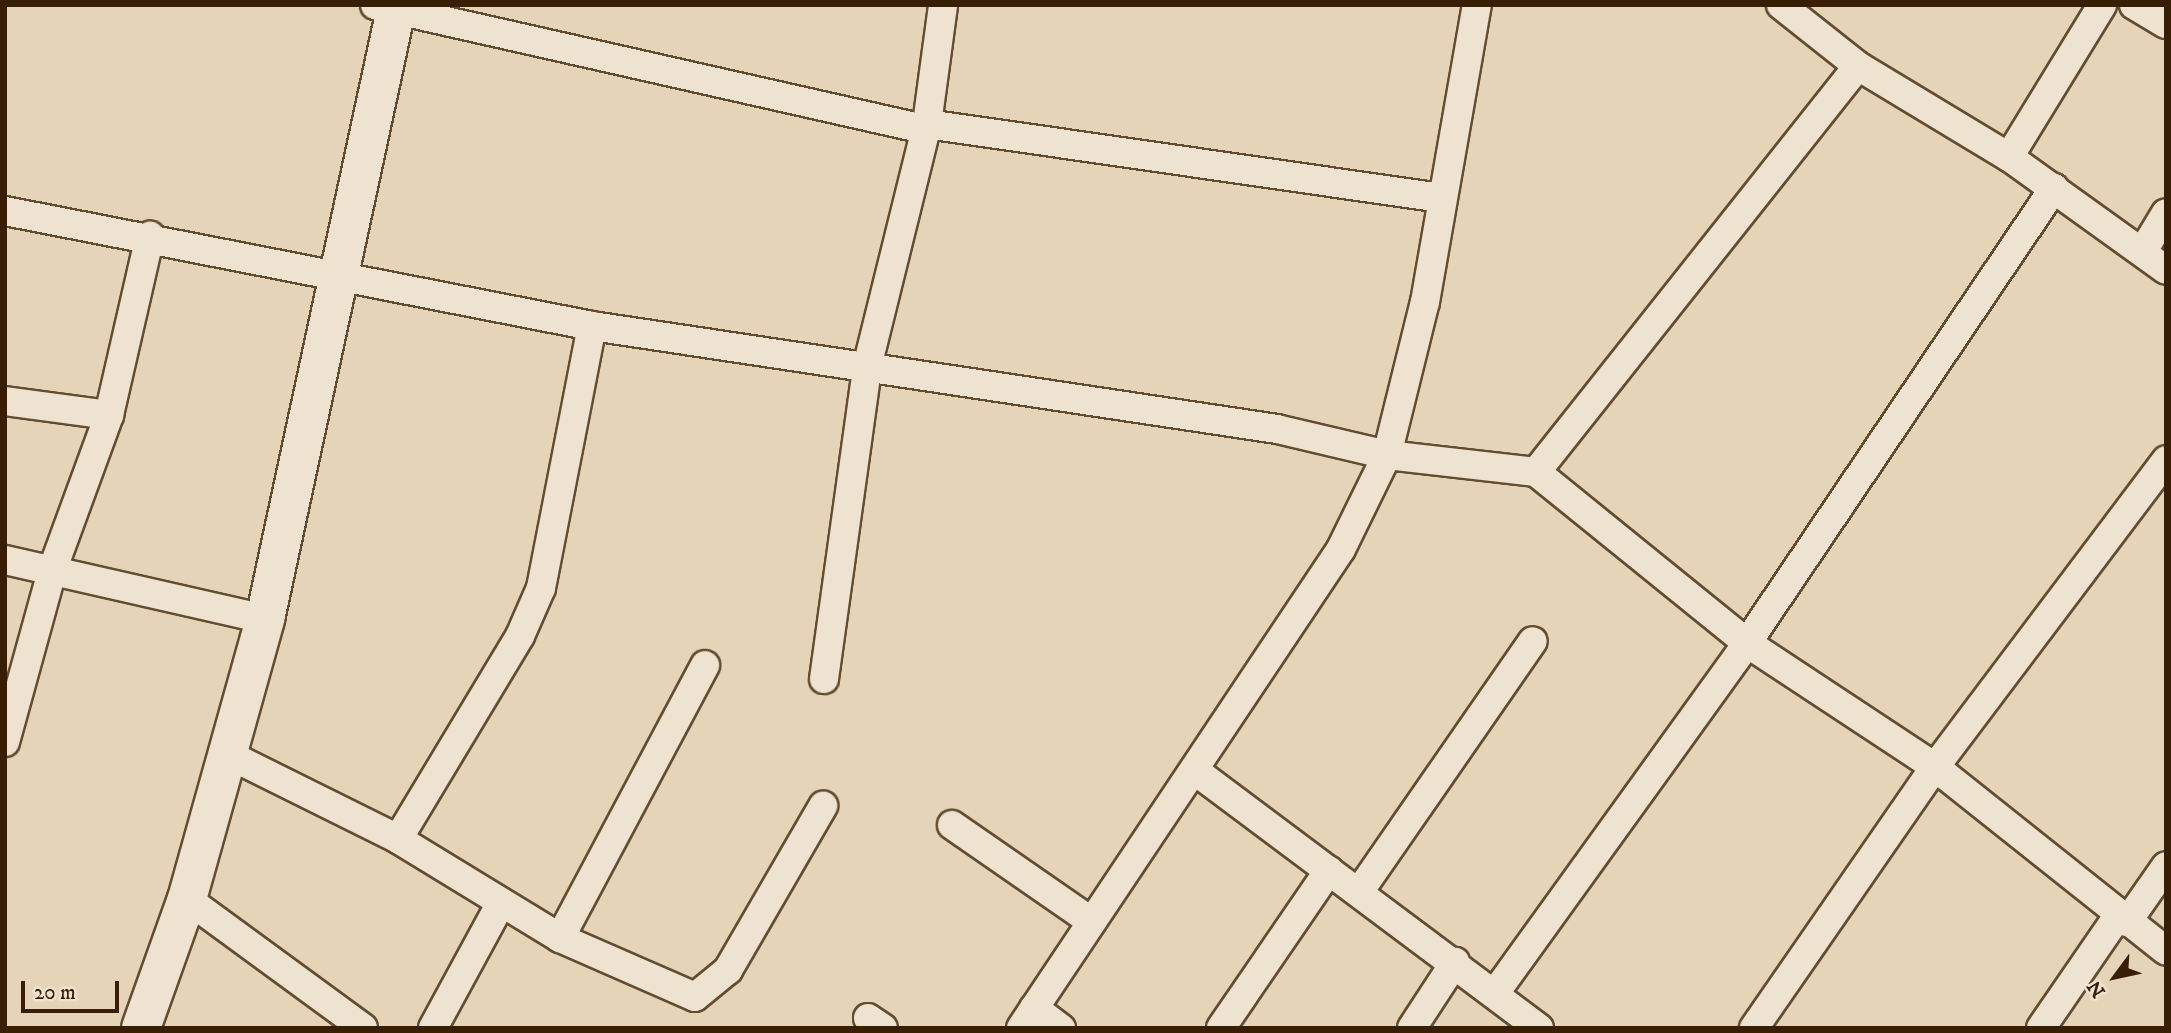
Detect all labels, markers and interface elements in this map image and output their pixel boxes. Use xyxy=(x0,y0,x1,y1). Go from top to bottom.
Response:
north arrow xyxy=(2080,942,2150,1012)
scale bar xyxy=(24,967,122,1011)
text: N xyxy=(2083,976,2111,1002)
text: 20 m xyxy=(34,980,76,1006)

